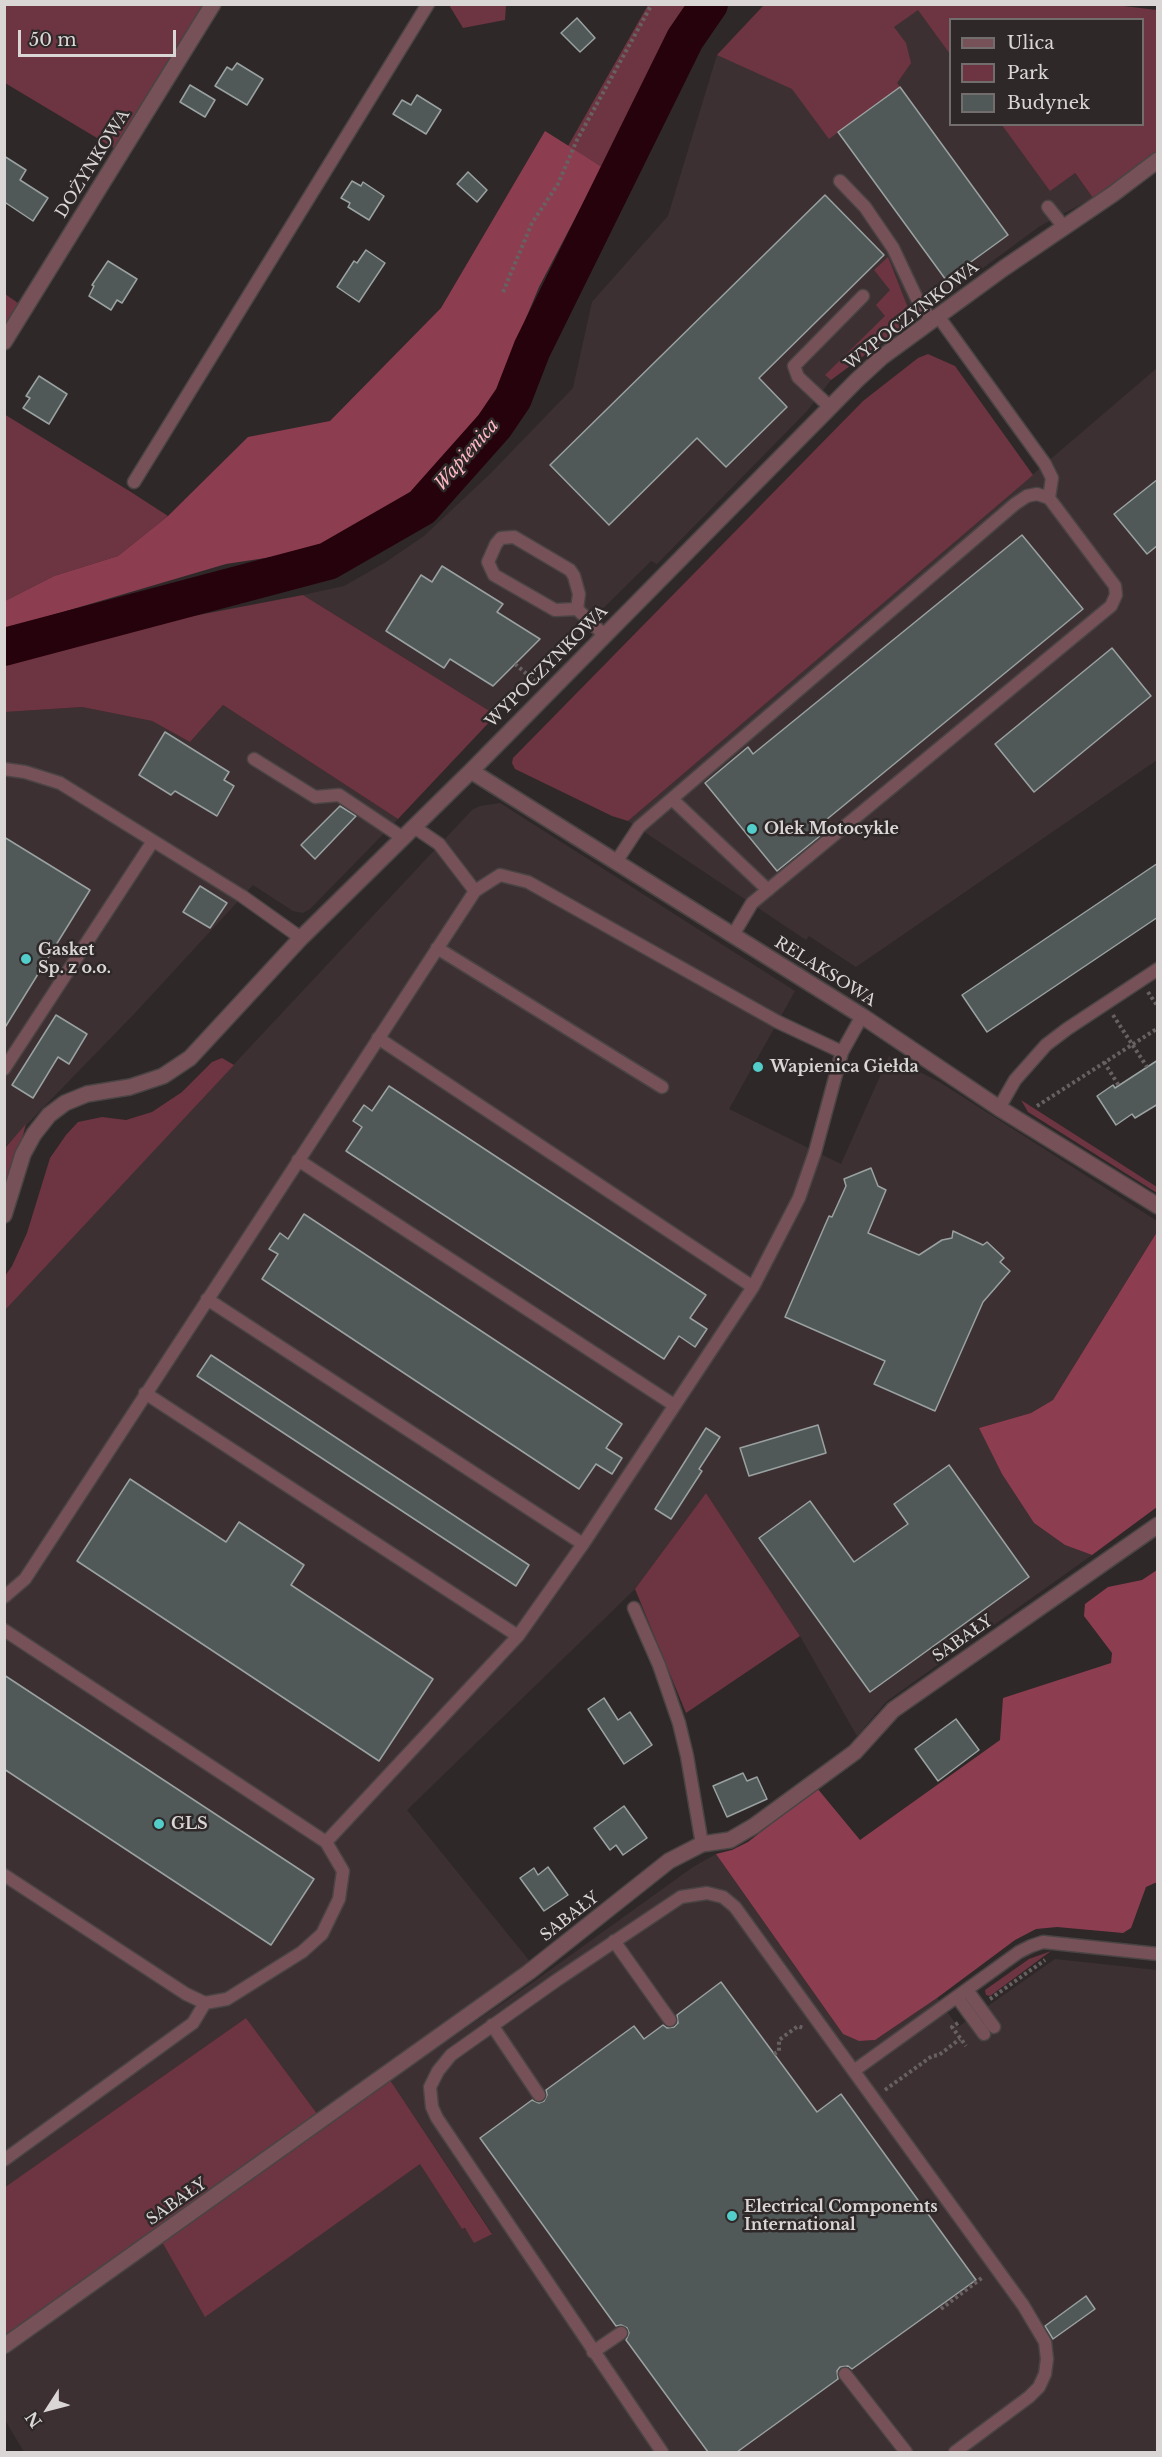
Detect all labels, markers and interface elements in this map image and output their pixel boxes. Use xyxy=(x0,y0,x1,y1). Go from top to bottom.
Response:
scale bar xyxy=(21,18,178,56)
legend xyxy=(949,18,1144,126)
text: 50 m xyxy=(29,29,77,51)
text: Ulica xyxy=(1007,32,1054,54)
text: Park xyxy=(1007,62,1049,84)
text: Budynek xyxy=(1007,92,1090,114)
street label: DOŻYNKOWA xyxy=(52,106,134,222)
street label: WYPOCZYNKOWA xyxy=(841,258,983,374)
water label: Wapienica xyxy=(430,415,504,495)
street label: WYPOCZYNKOWA xyxy=(482,602,612,732)
place label: Olek Motocykle xyxy=(764,819,899,839)
marker: Olek Motocykle xyxy=(745,822,759,836)
street label: RELAKSOWA xyxy=(771,933,879,1011)
place label: Gasket Sp. z o.o. xyxy=(38,940,111,978)
marker: Gasket Sp. z o.o. xyxy=(19,952,33,966)
place label: Wapienica Giełda xyxy=(770,1057,919,1077)
marker: Wapienica Giełda xyxy=(751,1060,765,1074)
street label: SABAŁY xyxy=(929,1611,997,1667)
place label: GLS xyxy=(171,1814,208,1834)
marker: GLS xyxy=(152,1817,166,1831)
street label: SABAŁY xyxy=(537,1888,603,1946)
street label: SABAŁY xyxy=(143,2174,211,2230)
place label: Electrical Components International xyxy=(744,2197,938,2235)
marker: Electrical Components International xyxy=(725,2209,739,2223)
north arrow xyxy=(18,2379,78,2439)
text: N xyxy=(21,2408,46,2432)

